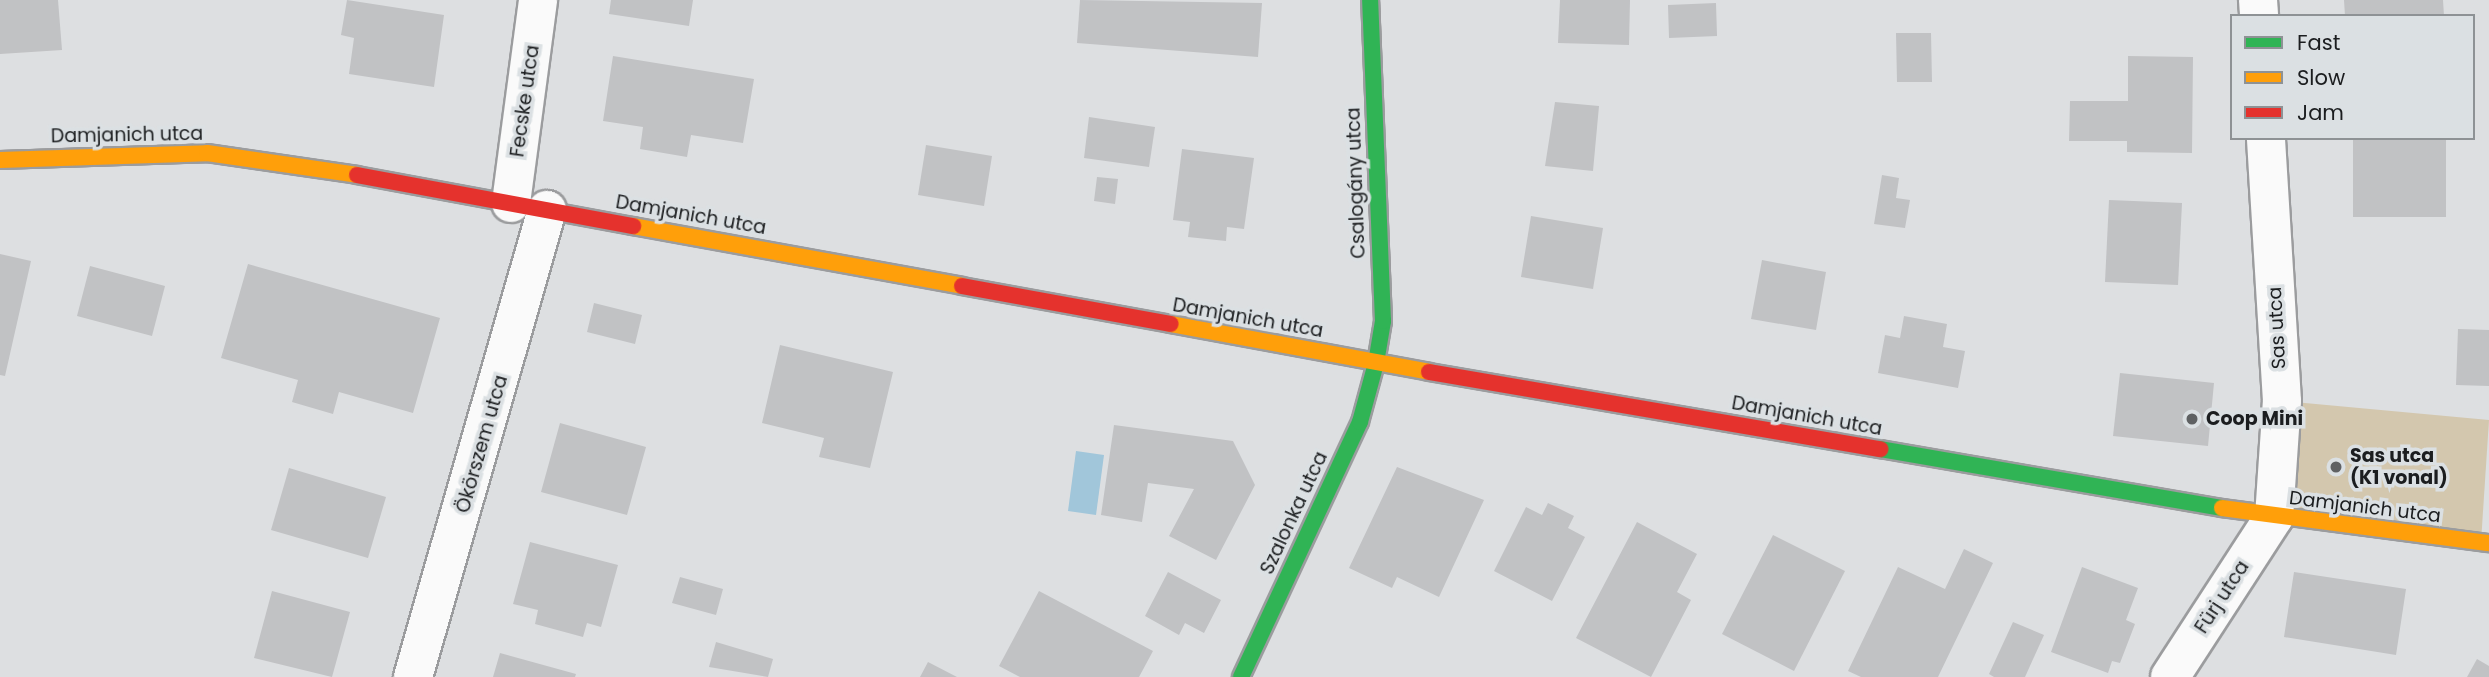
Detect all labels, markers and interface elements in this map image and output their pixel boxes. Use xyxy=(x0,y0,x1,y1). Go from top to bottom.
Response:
legend xyxy=(2230,14,2475,140)
text: Fast xyxy=(2297,28,2340,57)
street label: Fecske utca xyxy=(506,44,544,158)
text: Slow xyxy=(2297,63,2345,92)
text: Jam xyxy=(2297,98,2344,127)
street label: Csalogány utca xyxy=(1342,107,1370,259)
street label: Damjanich utca xyxy=(51,122,203,148)
street label: Damjanich utca xyxy=(614,191,768,239)
street label: Sas utca xyxy=(2263,286,2291,370)
street label: Damjanich utca xyxy=(1171,294,1325,342)
street label: Ökörszem utca xyxy=(451,372,513,516)
street label: Damjanich utca xyxy=(1730,392,1884,440)
place label: Coop Mini xyxy=(2206,408,2303,430)
marker: Coop Mini xyxy=(2184,411,2200,427)
place label: Sas utca (K1 vonal) xyxy=(2350,445,2448,489)
street label: Szalonka utca xyxy=(1256,448,1332,578)
marker: Sas utca (K1 vonal) xyxy=(2328,459,2344,475)
street label: Damjanich utca xyxy=(2288,486,2442,528)
street label: Fürj utca xyxy=(2190,556,2254,638)

